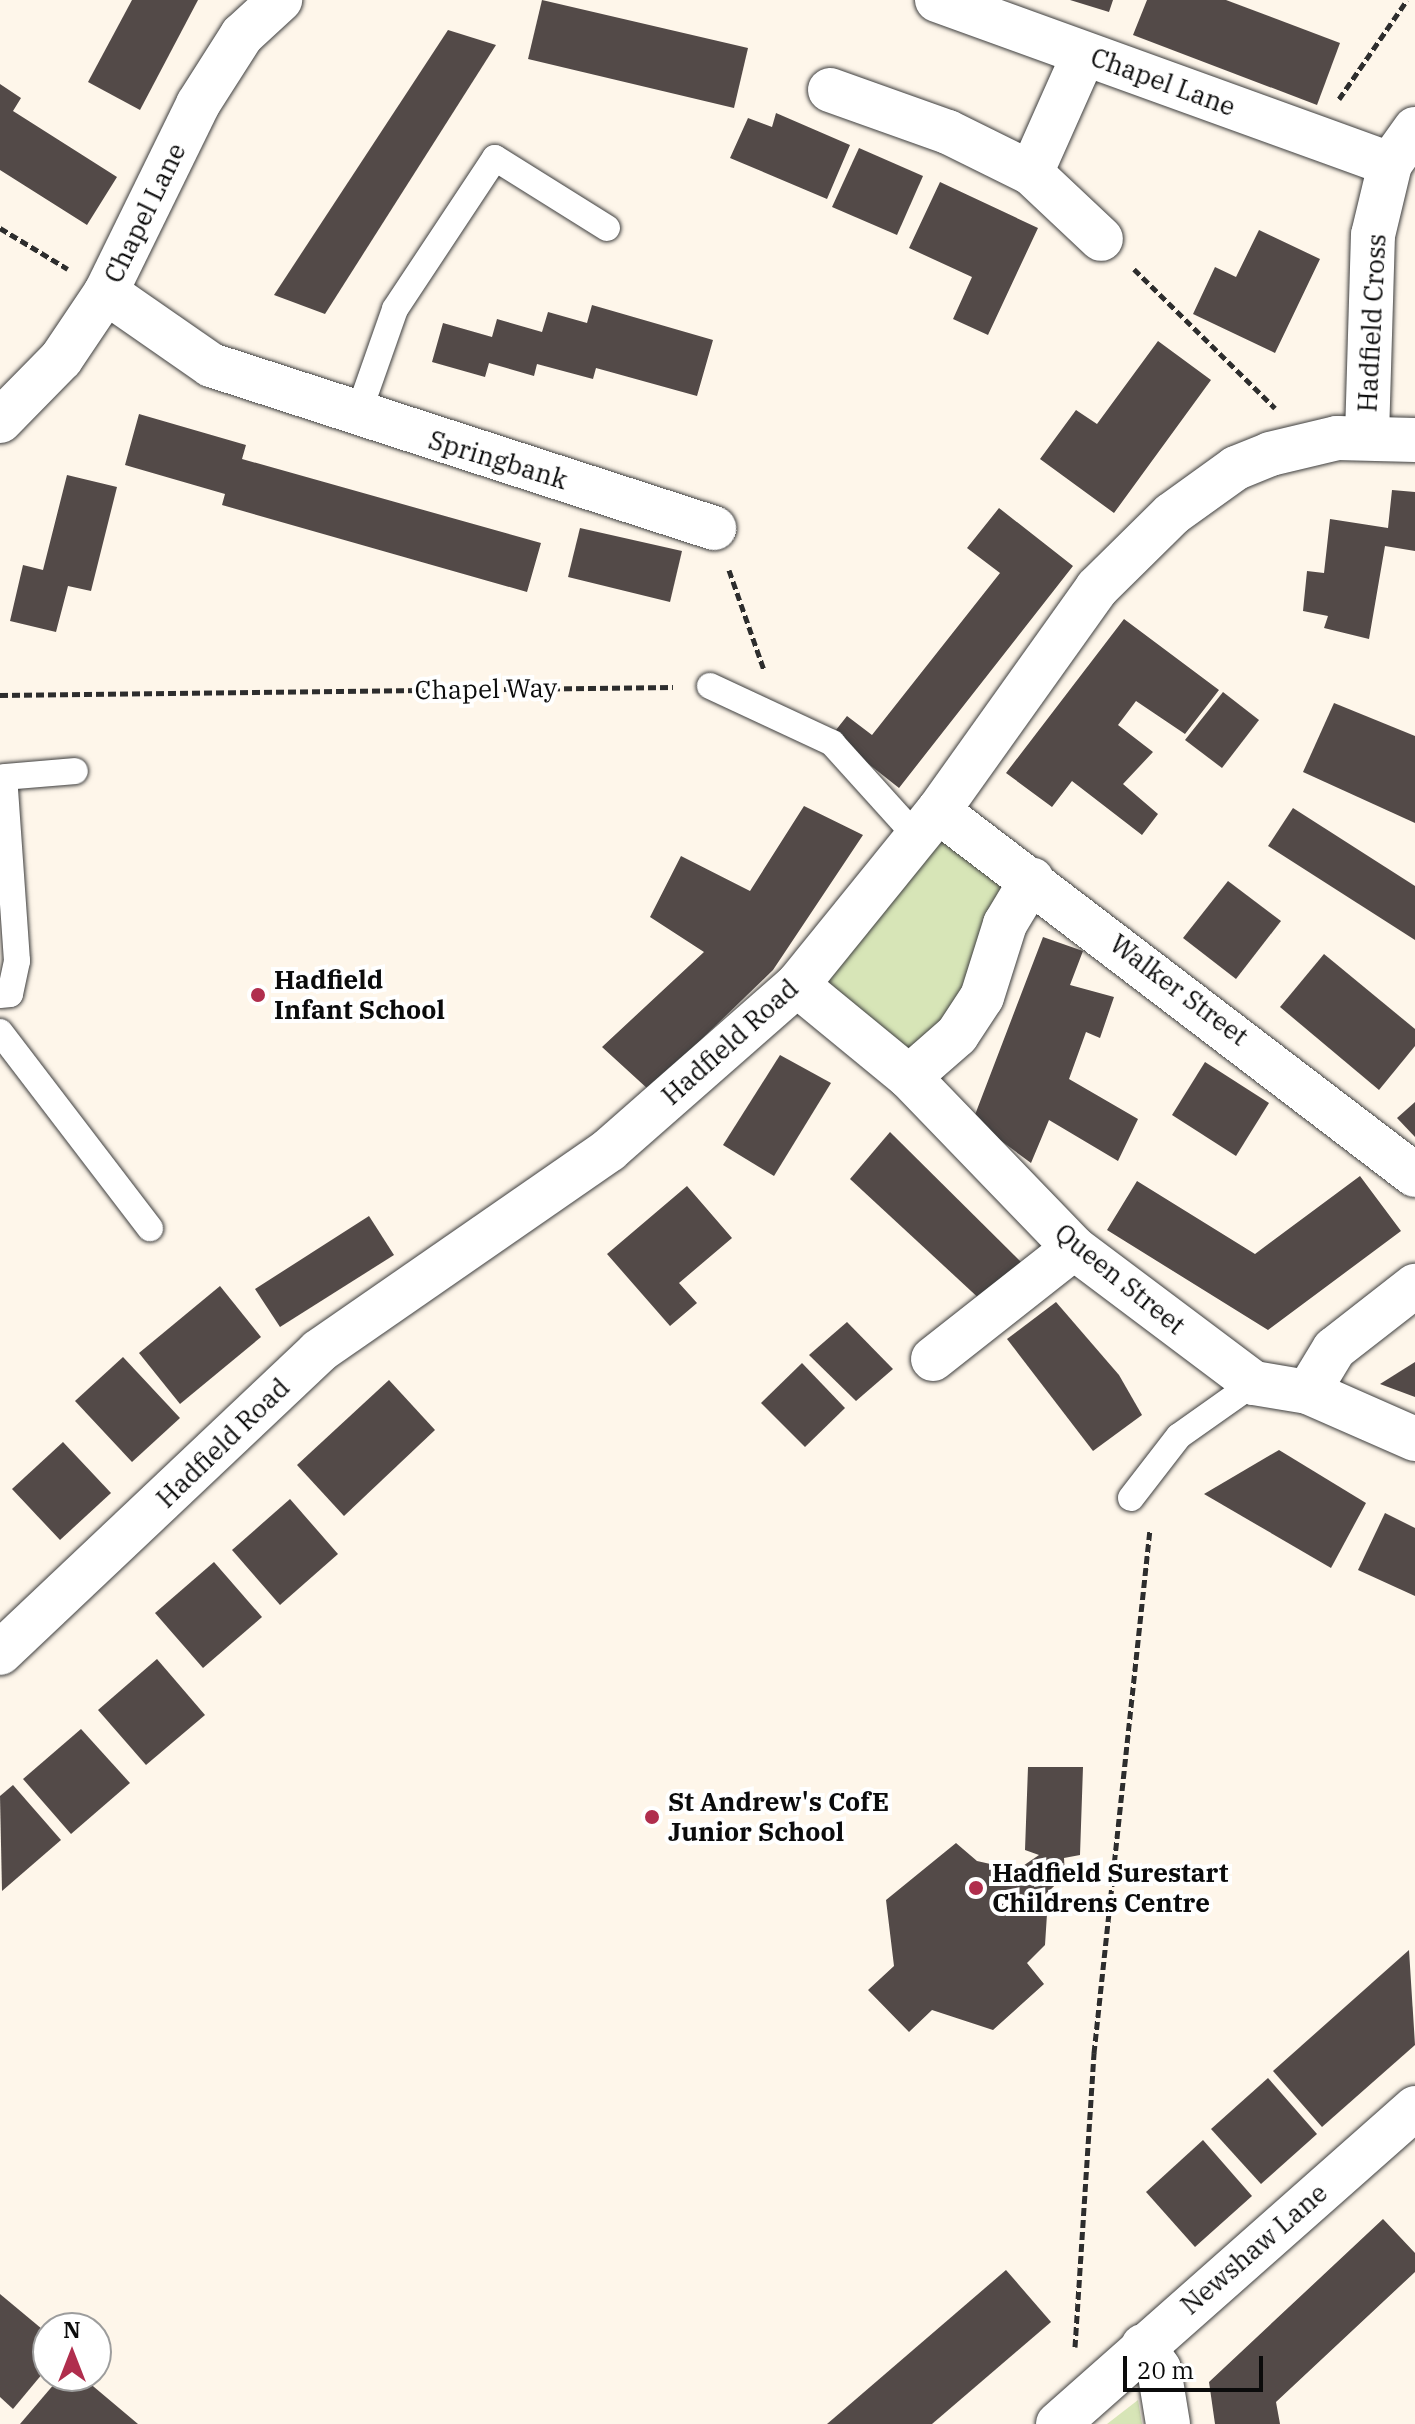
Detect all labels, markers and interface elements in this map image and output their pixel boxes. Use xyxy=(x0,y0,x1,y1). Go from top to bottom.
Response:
street label: Chapel Lane xyxy=(1087,41,1239,123)
street label: Chapel Lane xyxy=(98,138,192,288)
street label: Hadfield Cross xyxy=(1352,233,1392,413)
street label: Springbank xyxy=(425,424,571,496)
street label: Chapel Way xyxy=(414,672,558,706)
street label: Walker Street xyxy=(1104,928,1254,1052)
place label: Hadfield Infant School xyxy=(274,964,445,1026)
street label: Hadfield Road xyxy=(655,973,805,1111)
marker: Hadfield Infant School xyxy=(249,986,267,1004)
street label: Queen Street xyxy=(1049,1217,1191,1341)
street label: Hadfield Road xyxy=(150,1372,296,1514)
place label: St Andrew's CofE Junior School xyxy=(668,1786,889,1848)
marker: St Andrew's CofE Junior School xyxy=(643,1808,661,1826)
place label: Hadfield Surestart Childrens Centre xyxy=(992,1857,1228,1918)
marker: Hadfield Surestart Childrens Centre xyxy=(967,1879,985,1897)
street label: Newshaw Lane xyxy=(1175,2177,1333,2321)
north arrow xyxy=(32,2312,112,2392)
text: N xyxy=(63,2315,81,2344)
scale bar xyxy=(1127,2340,1267,2390)
text: 20 m xyxy=(1137,2354,1194,2386)

